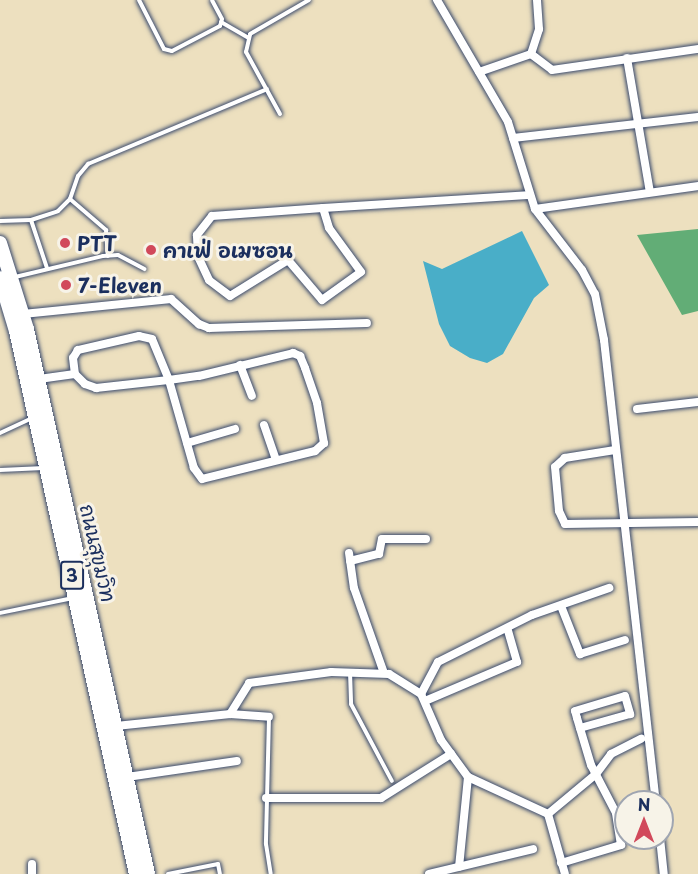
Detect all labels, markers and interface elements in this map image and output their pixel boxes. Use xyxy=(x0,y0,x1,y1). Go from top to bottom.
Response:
place label: PTT xyxy=(77,231,117,255)
marker: PTT xyxy=(58,236,72,250)
place label: คาเฟ่ อเมซอน xyxy=(163,238,293,262)
marker: คาเฟ่ อเมซอน xyxy=(144,243,158,257)
place label: 7-Eleven xyxy=(78,273,162,297)
marker: 7-Eleven xyxy=(59,278,73,292)
street label: ถนนสุขุมวิท xyxy=(75,502,121,604)
road number: 3 xyxy=(60,560,84,590)
north arrow xyxy=(614,790,674,850)
text: N xyxy=(638,792,650,816)

